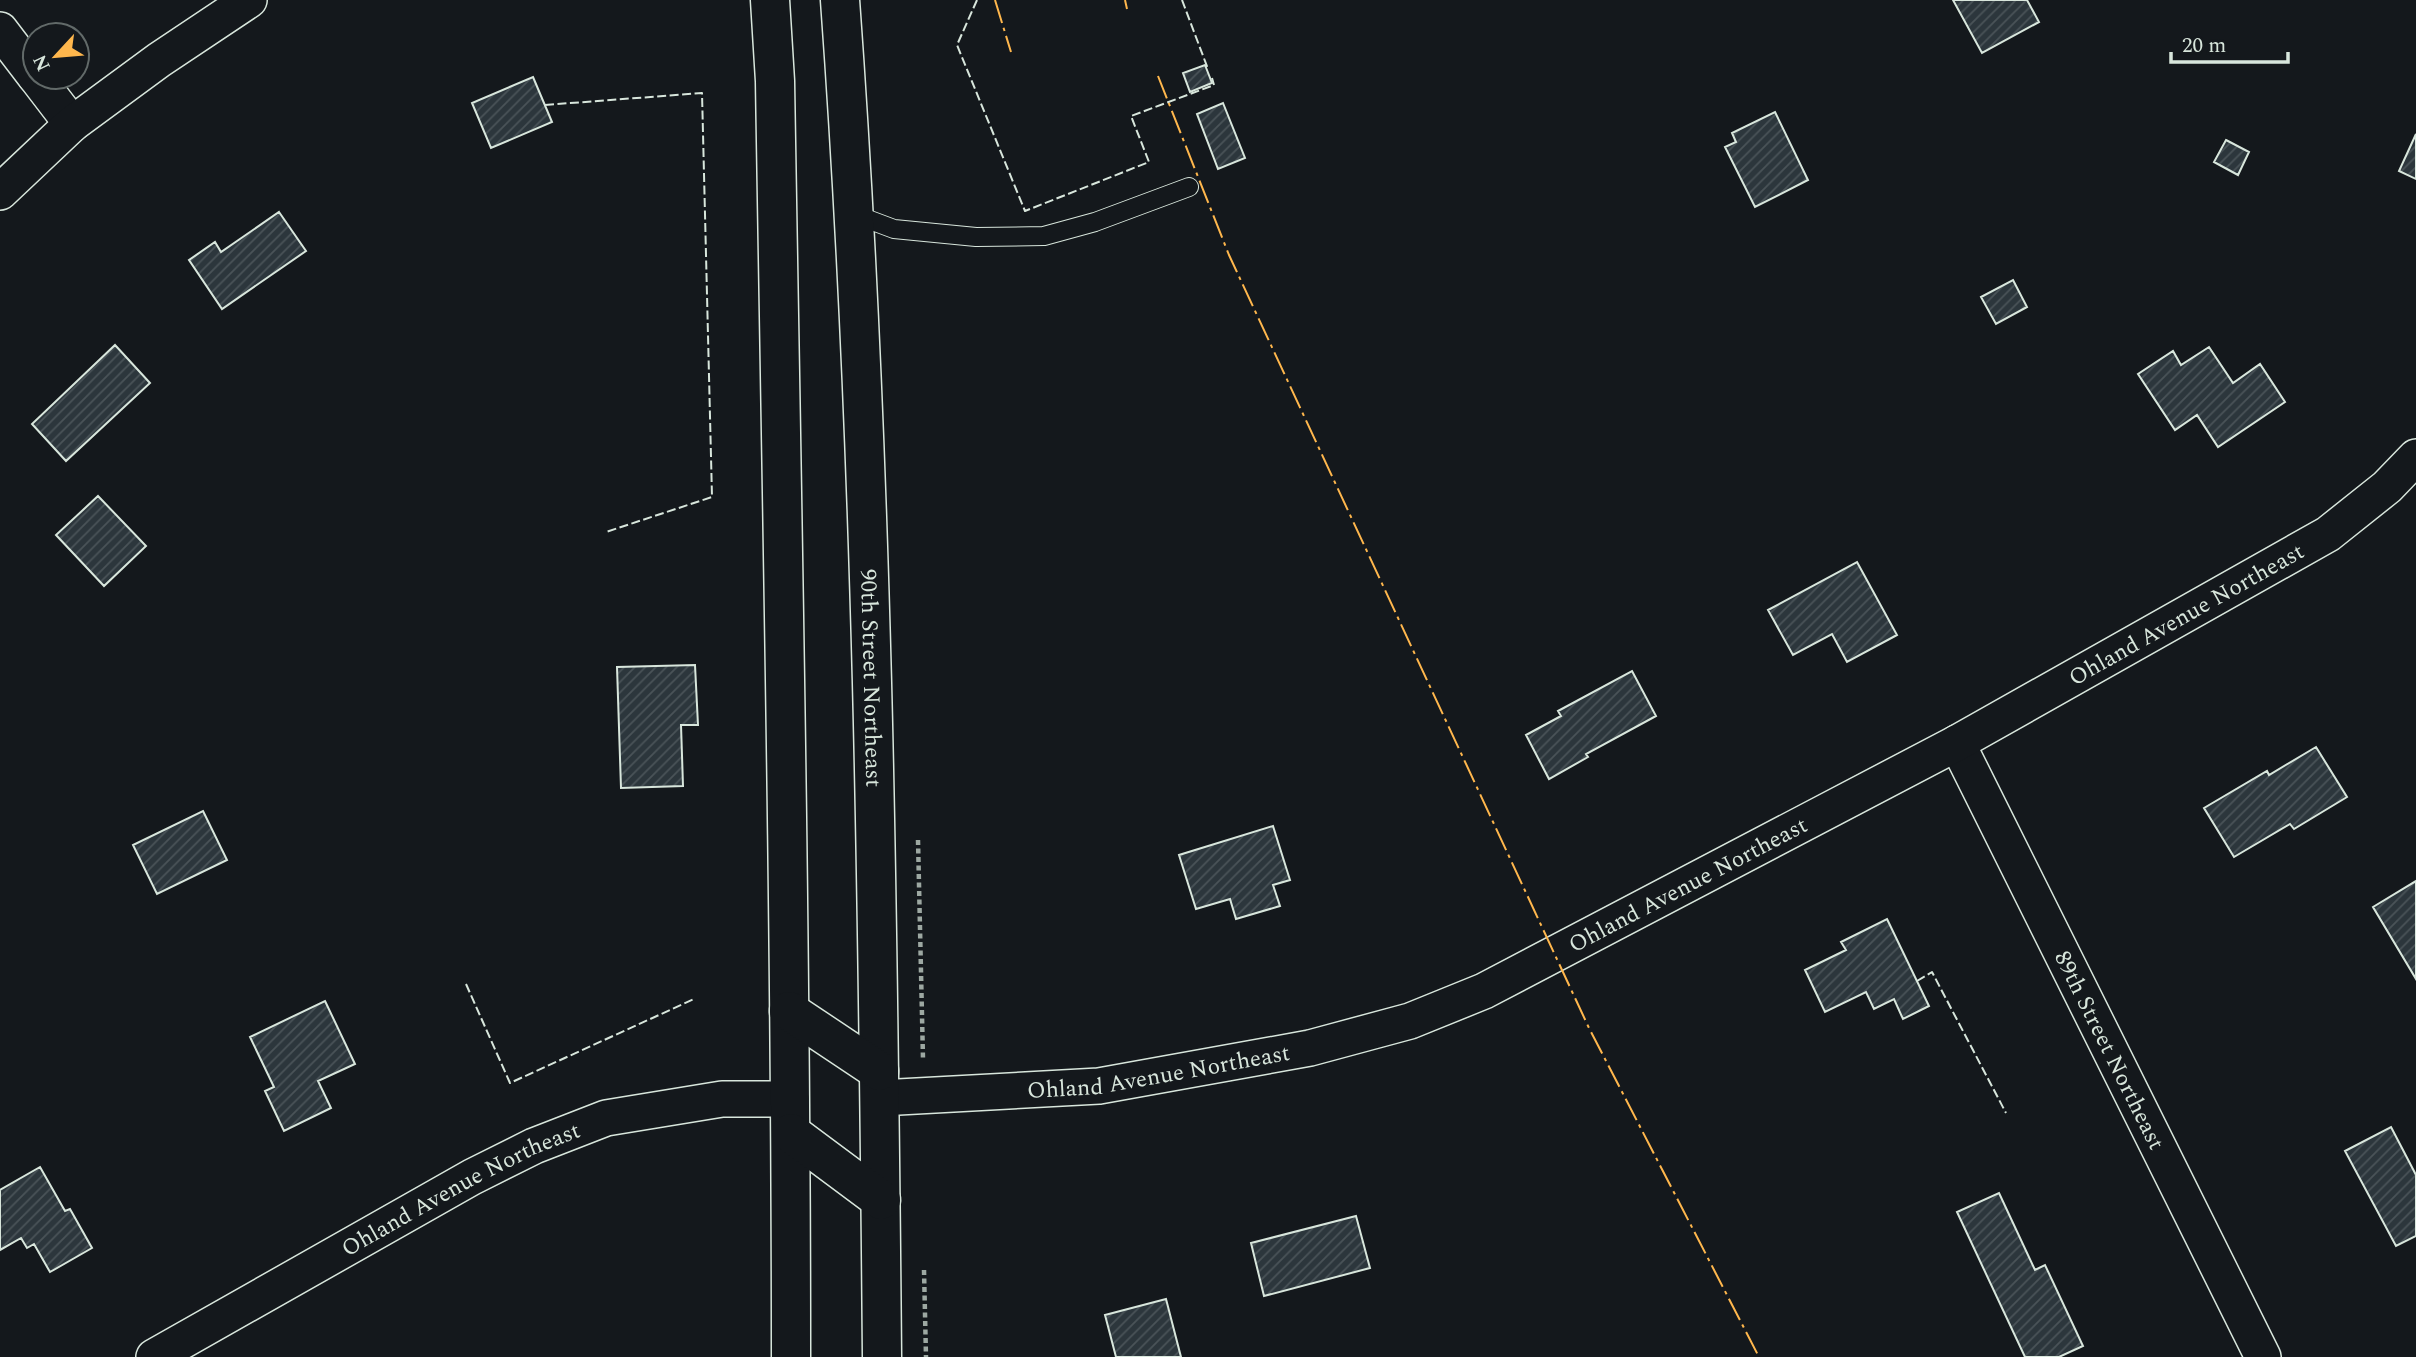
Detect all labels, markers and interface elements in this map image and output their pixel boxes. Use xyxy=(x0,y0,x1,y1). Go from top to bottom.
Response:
north arrow xyxy=(21,21,91,91)
scale bar xyxy=(2171,21,2288,65)
text: 20 m xyxy=(2182,30,2226,62)
text: N xyxy=(26,49,59,76)
street label: Ohland Avenue Northeast xyxy=(2062,535,2311,696)
street label: 90th Street Northeast xyxy=(850,569,890,788)
street label: Ohland Avenue Northeast xyxy=(1563,808,1814,963)
street label: 89th Street Northeast xyxy=(2044,945,2173,1156)
street label: Ohland Avenue Northeast xyxy=(1026,1036,1293,1109)
street label: Ohland Avenue Northeast xyxy=(335,1114,586,1267)

